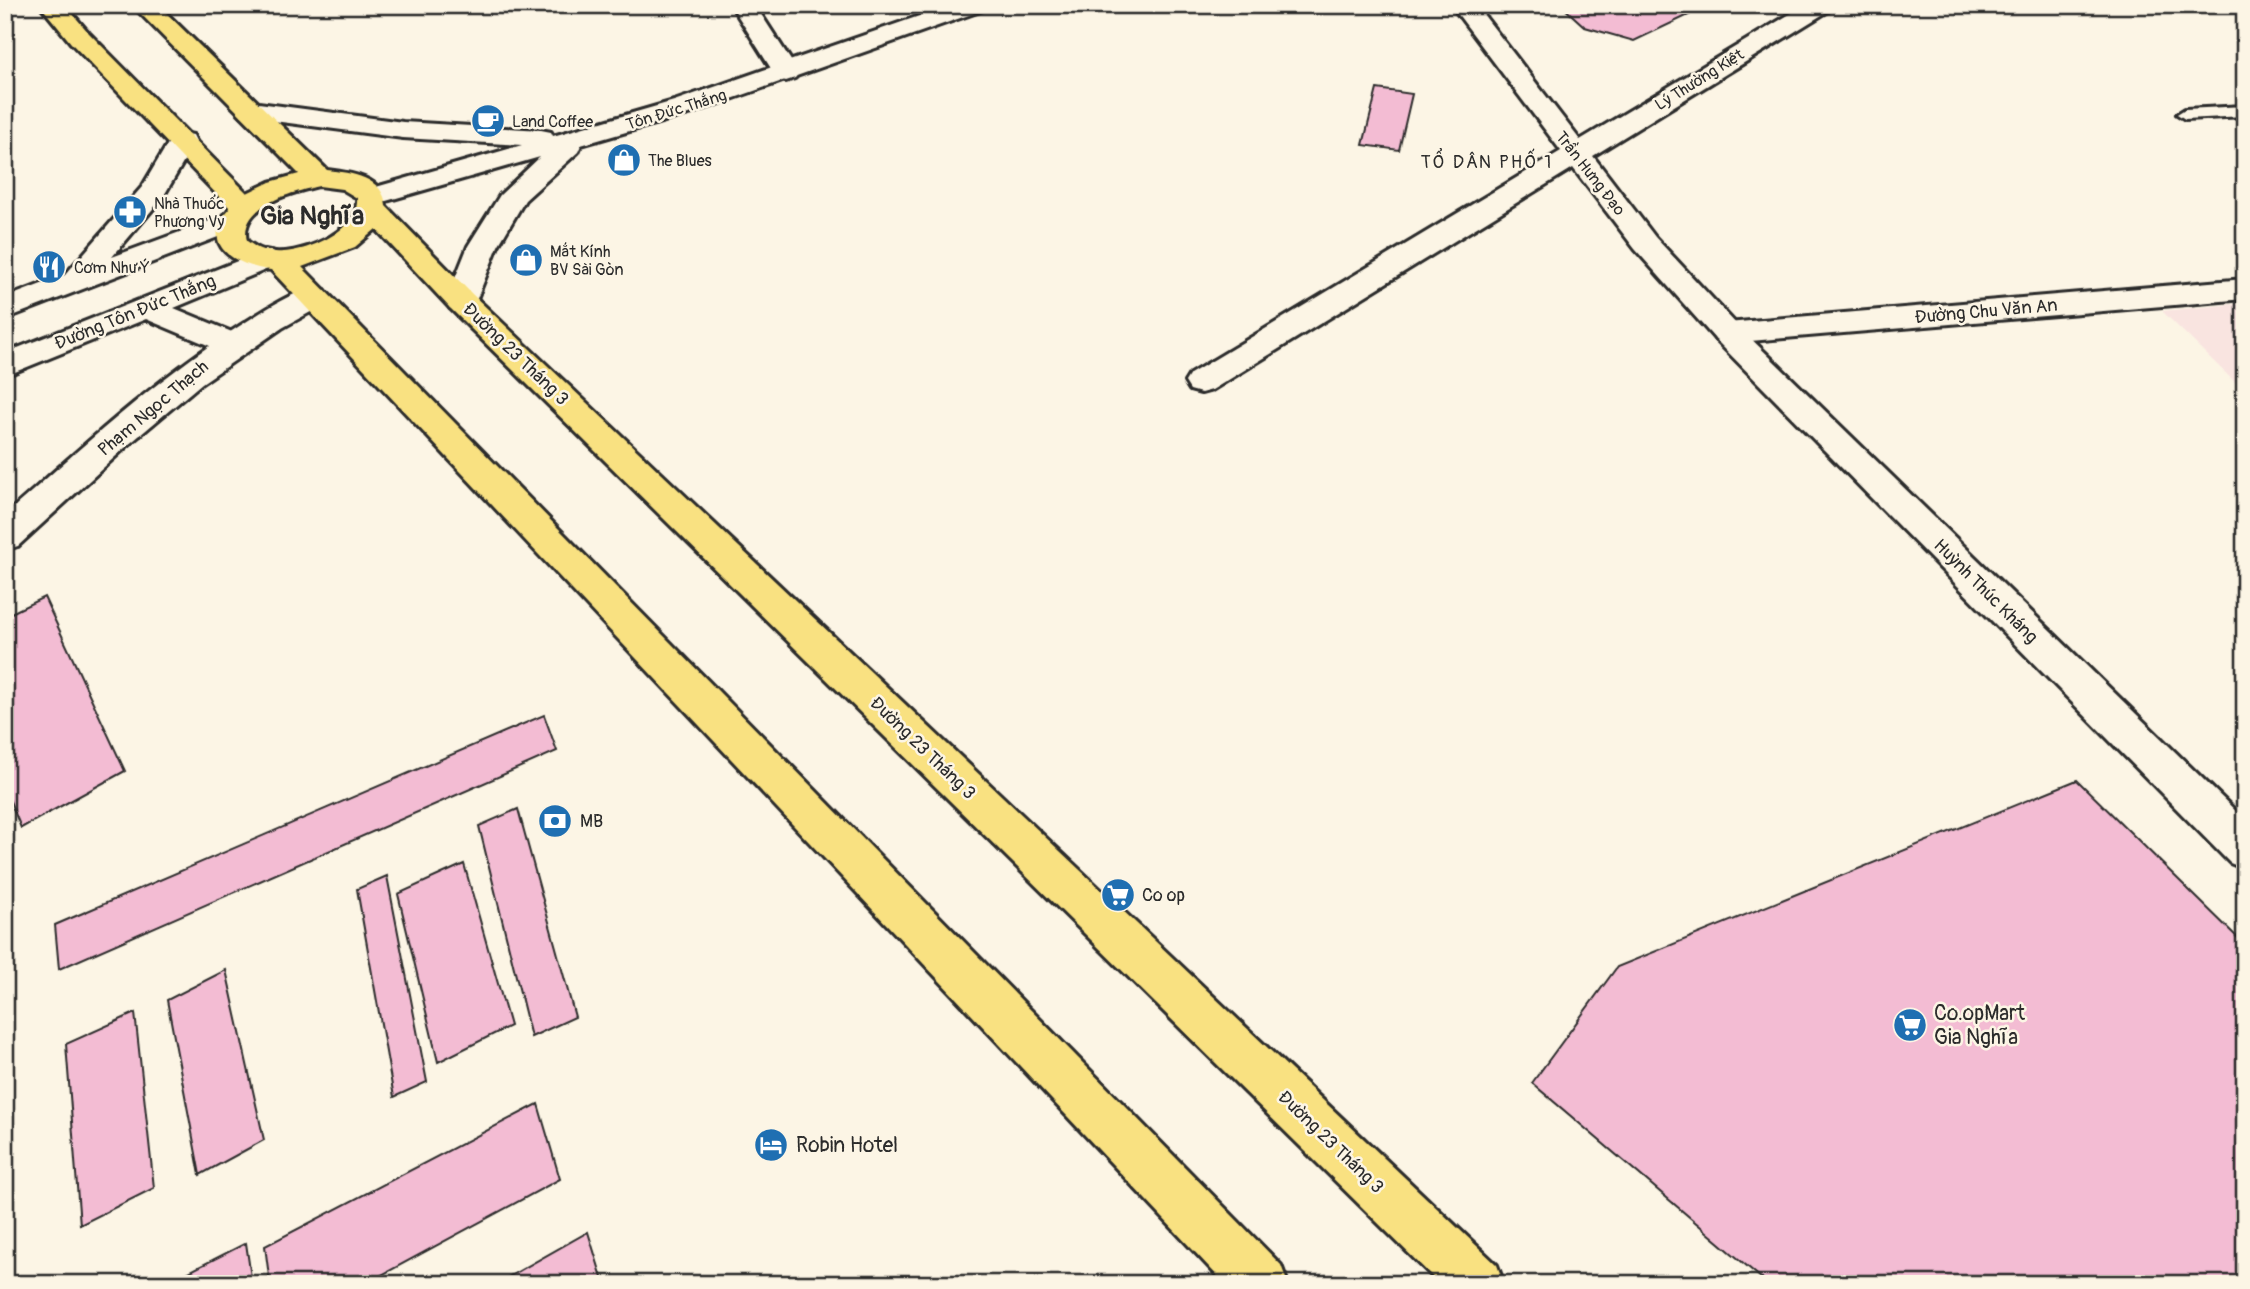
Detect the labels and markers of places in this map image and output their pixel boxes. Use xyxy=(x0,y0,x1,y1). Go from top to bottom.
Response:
cafe icon: Land Coffee xyxy=(469,102,507,140)
place label: Land Coffee xyxy=(512,112,593,132)
shop icon: The Blues xyxy=(605,141,643,179)
place label: The Blues xyxy=(648,151,712,171)
pharmacy icon: Nhà Thuốc Phương Vy xyxy=(111,193,149,231)
place label: Nhà Thuốc Phương Vy xyxy=(154,194,225,232)
shop icon: Mắt Kính BV Sài Gòn xyxy=(507,241,545,279)
place label: Mắt Kính BV Sài Gòn xyxy=(550,242,624,280)
restaurant icon: Cơm Như Ý xyxy=(30,248,68,286)
place label: Cơm Như Ý xyxy=(74,258,149,278)
bank icon: MB xyxy=(536,802,574,840)
place label: MB xyxy=(580,810,603,833)
supermarket icon: Co op xyxy=(1099,876,1137,914)
place label: Co op xyxy=(1142,884,1185,907)
place label: Co.opMart Gia Nghĩa xyxy=(1934,1000,2026,1051)
supermarket icon: Co.opMart Gia Nghĩa xyxy=(1891,1006,1929,1044)
hotel icon: Robin Hotel xyxy=(752,1126,790,1164)
place label: Robin Hotel xyxy=(796,1132,898,1159)

